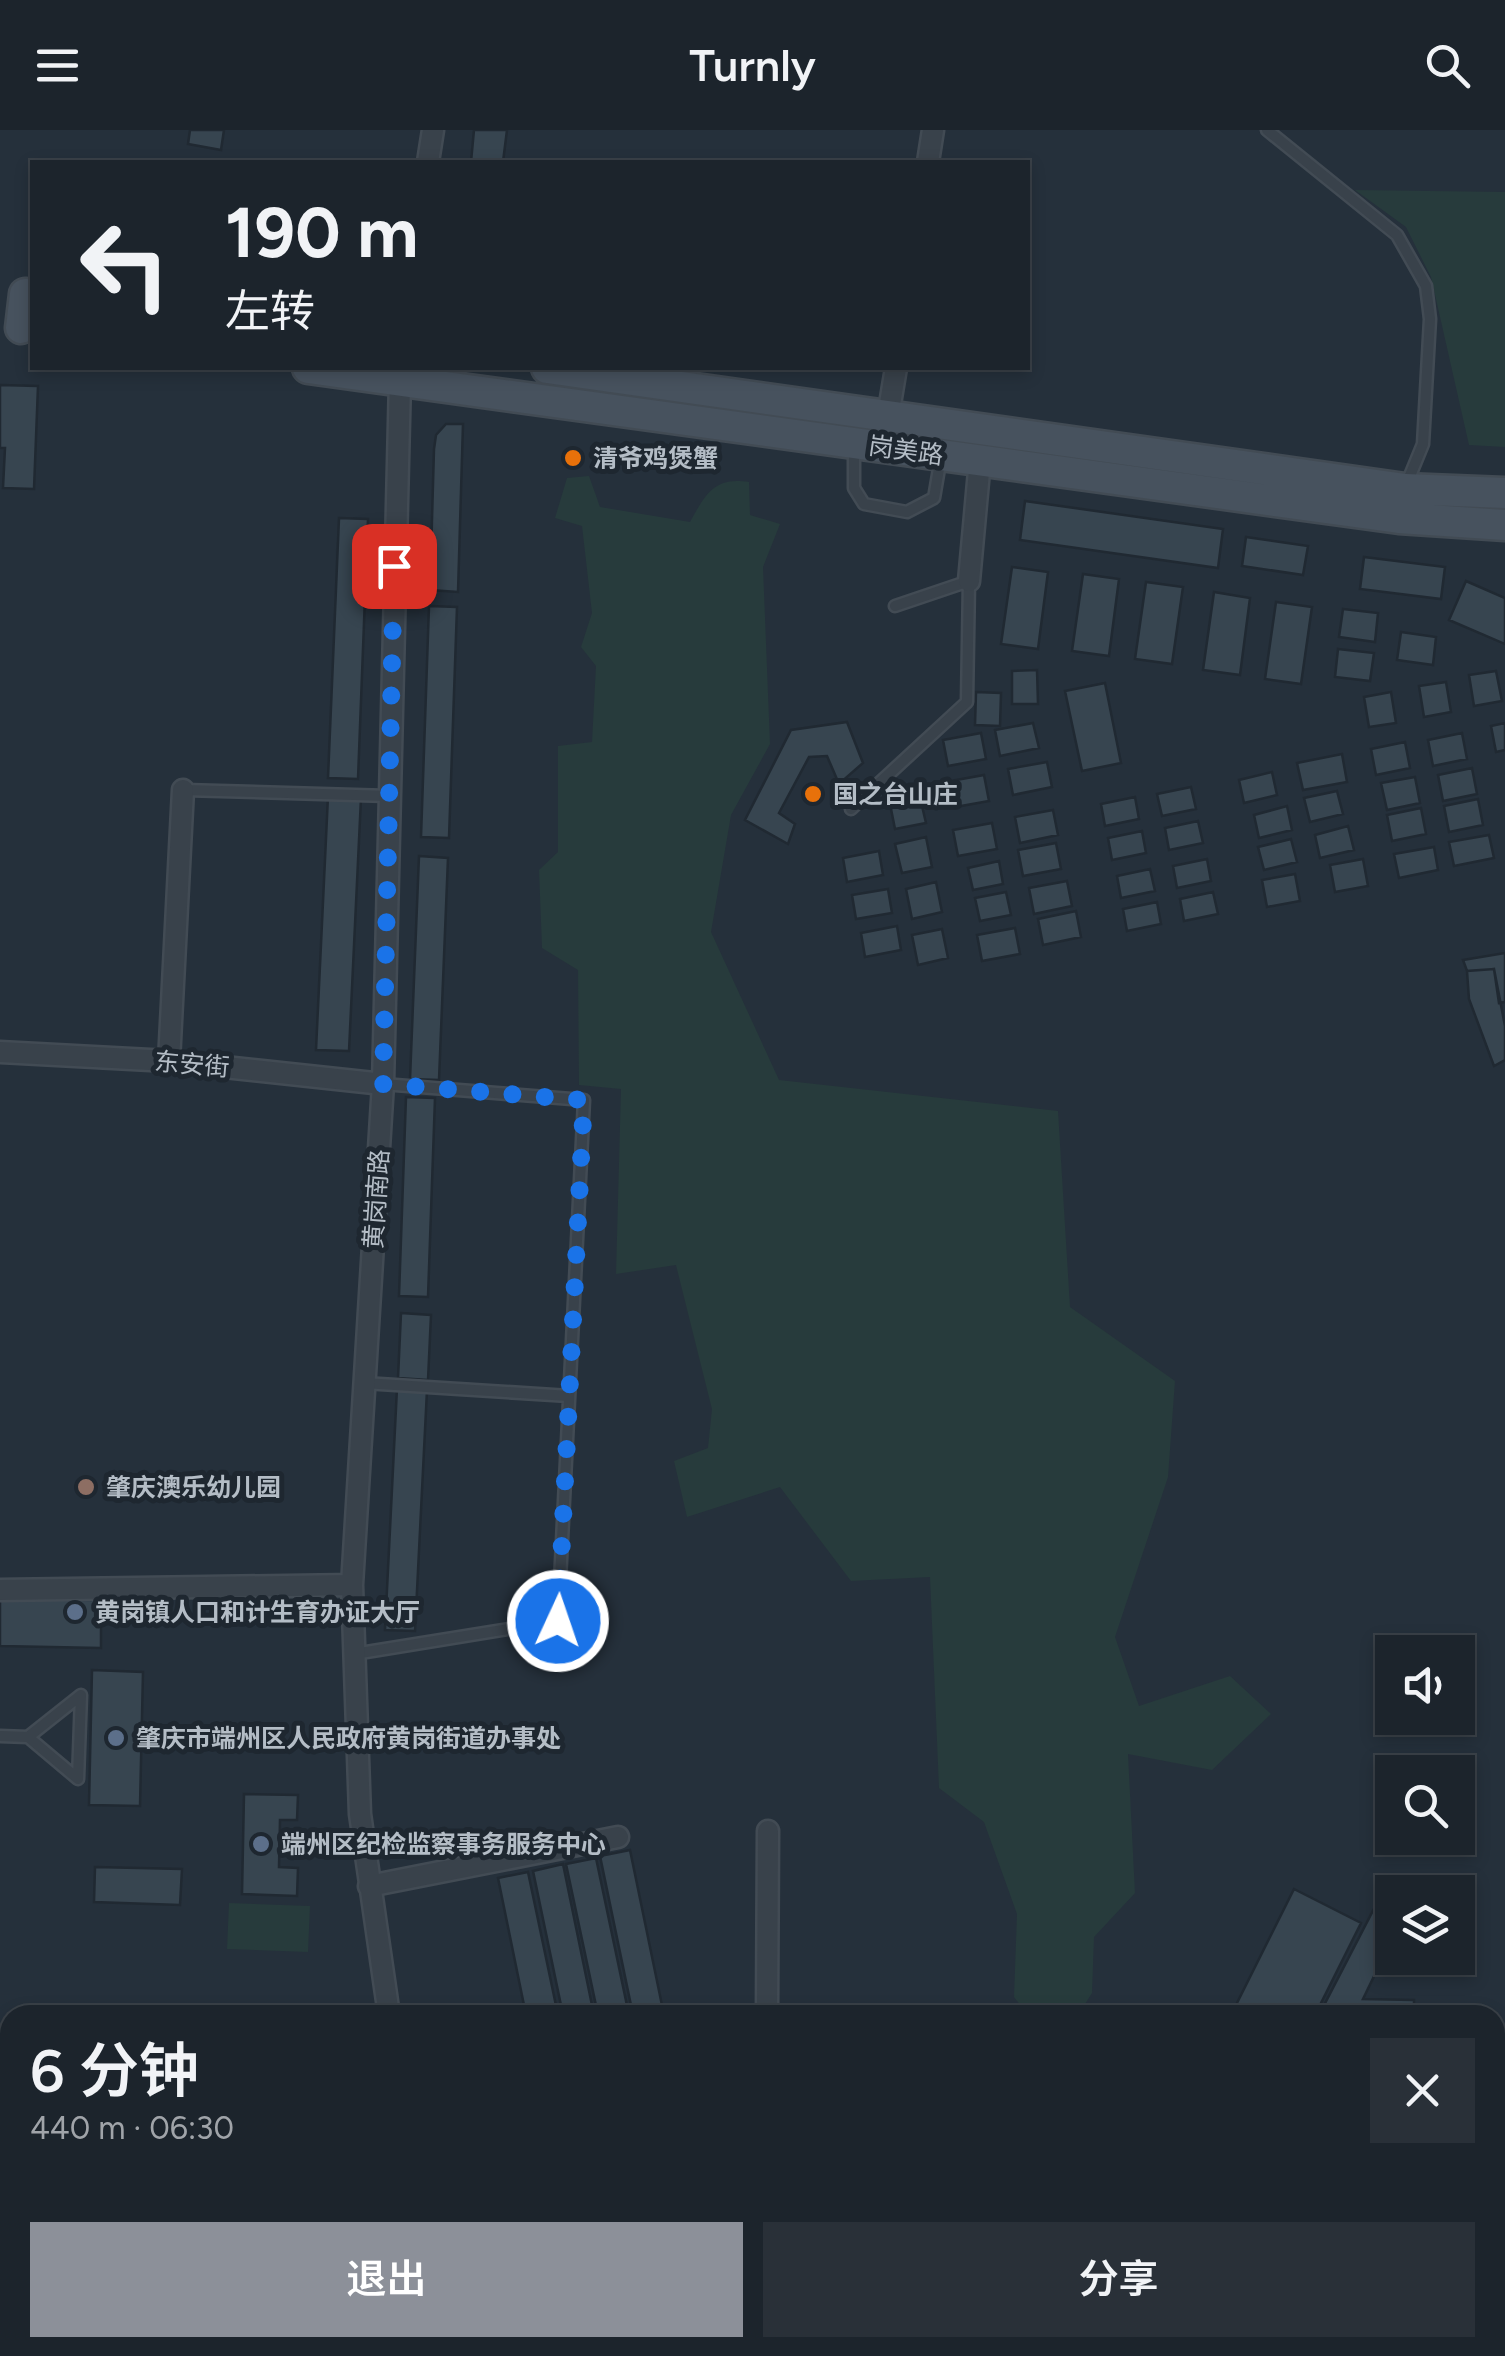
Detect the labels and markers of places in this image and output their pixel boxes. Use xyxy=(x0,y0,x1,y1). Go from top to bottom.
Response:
place label: 清爷鸡煲蟹 xyxy=(593,443,718,473)
marker: 清爷鸡煲蟹 xyxy=(562,447,584,469)
pin xyxy=(352,524,437,609)
place label: 国之台山庄 xyxy=(833,779,958,809)
marker: 国之台山庄 xyxy=(802,783,824,805)
place label: 肇庆澳乐幼儿园 xyxy=(106,1472,281,1502)
marker: 肇庆澳乐幼儿园 xyxy=(75,1476,97,1498)
place label: 黄岗镇人口和计生育办证大厅 xyxy=(95,1597,420,1627)
marker: 黄岗镇人口和计生育办证大厅 xyxy=(64,1601,86,1623)
place label: 肇庆市端州区人民政府黄岗街道办事处 xyxy=(136,1723,561,1753)
marker: 肇庆市端州区人民政府黄岗街道办事处 xyxy=(105,1727,127,1749)
place label: 端州区纪检监察事务服务中心 xyxy=(281,1829,606,1859)
marker: 端州区纪检监察事务服务中心 xyxy=(250,1833,272,1855)

